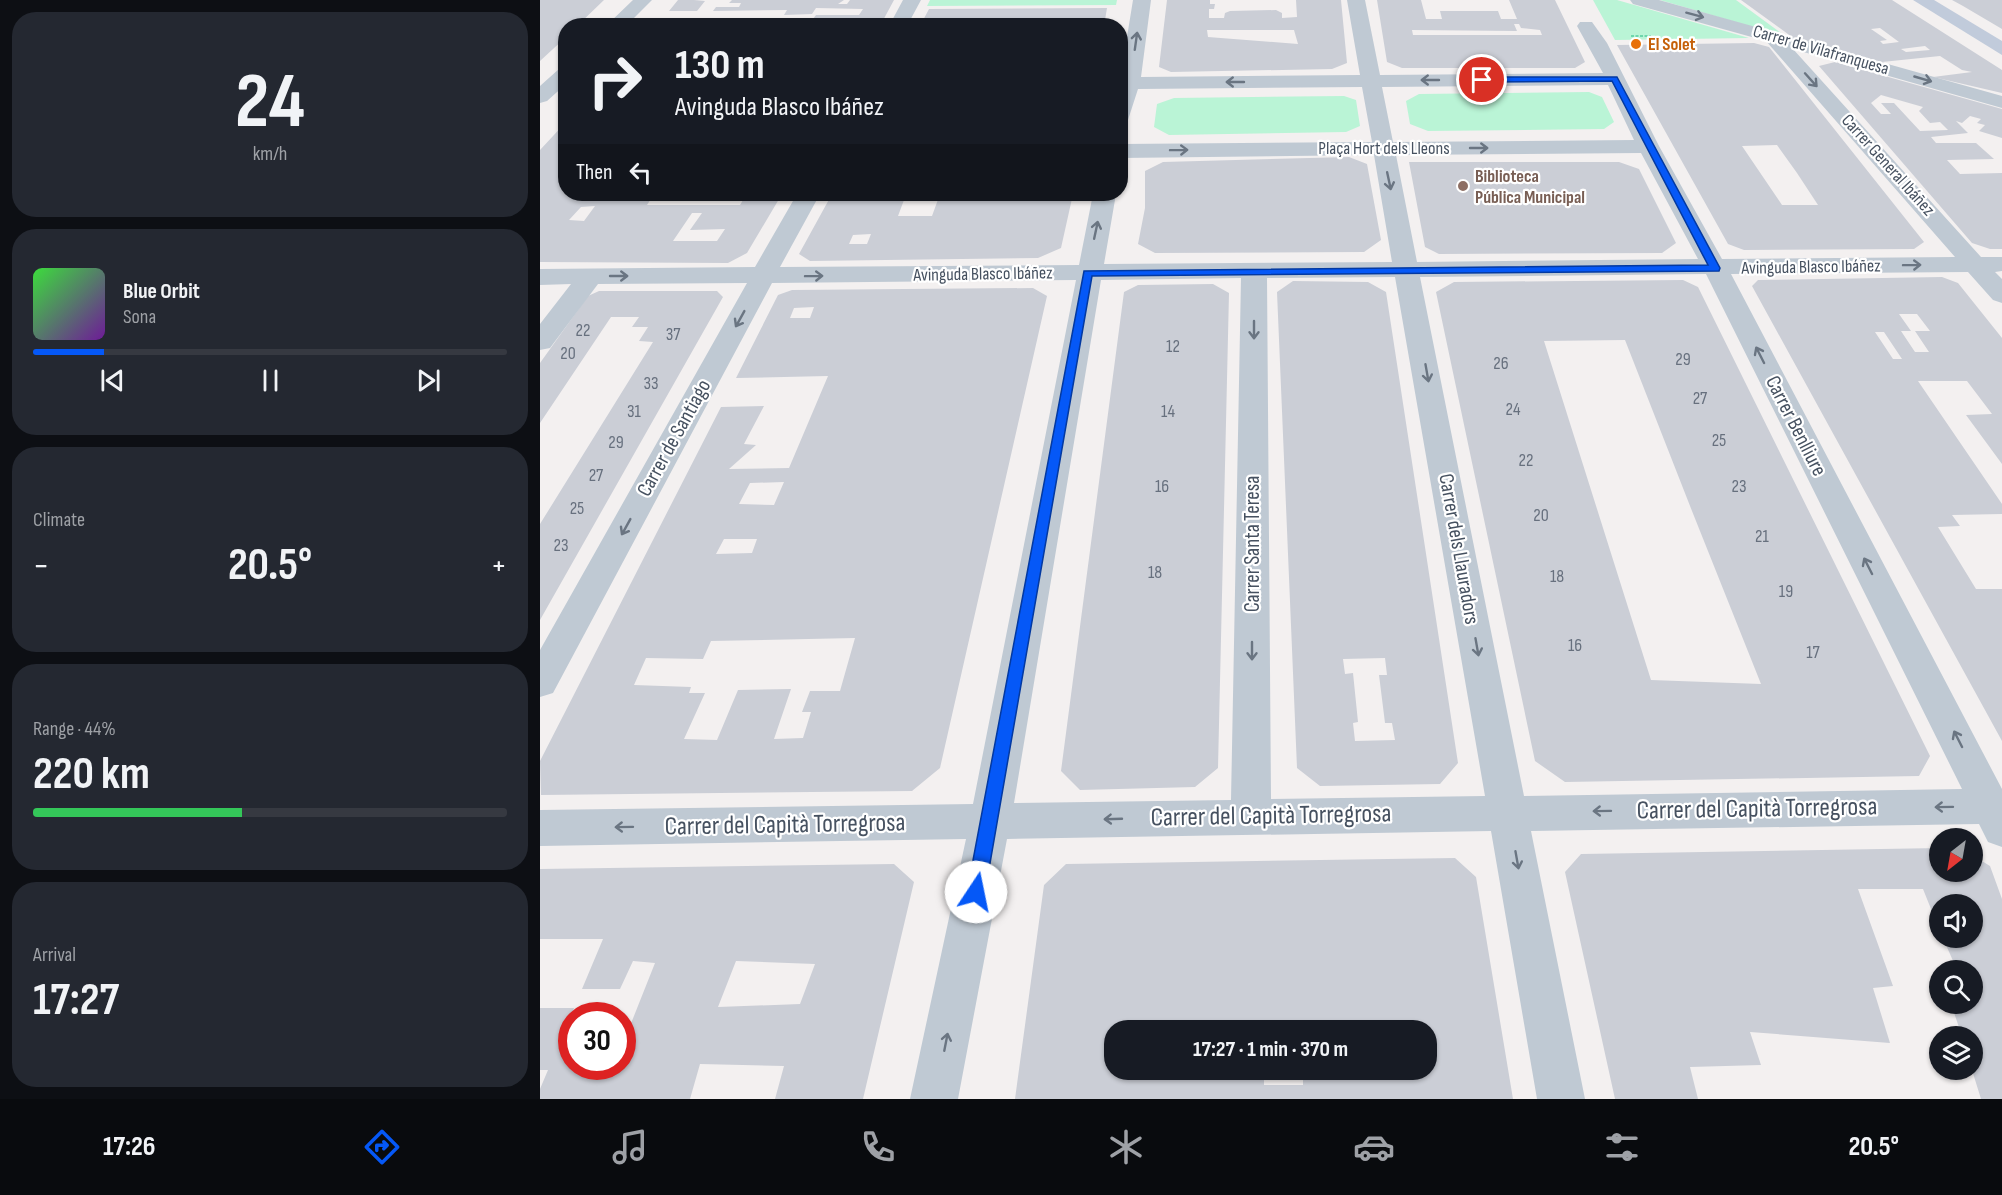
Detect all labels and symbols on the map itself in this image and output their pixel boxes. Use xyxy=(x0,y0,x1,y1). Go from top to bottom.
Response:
one-way arrow xyxy=(1685,10,1704,22)
street label: Carrer de Vilafranquesa xyxy=(1751,21,1891,79)
one-way arrow xyxy=(1130,31,1141,51)
place label: El Solet xyxy=(1648,34,1696,55)
marker: El Solet xyxy=(1629,37,1643,51)
pin xyxy=(1456,54,1507,105)
one-way arrow xyxy=(1804,72,1818,87)
one-way arrow xyxy=(1420,74,1440,86)
one-way arrow xyxy=(1913,74,1932,85)
one-way arrow xyxy=(1225,76,1245,88)
street label: Carrer General Ibáñez xyxy=(1837,110,1939,220)
street label: Plaça Hort dels Lleons xyxy=(1318,138,1450,159)
one-way arrow xyxy=(1468,142,1488,154)
one-way arrow xyxy=(1168,144,1188,156)
place label: Biblioteca Pública Municipal xyxy=(1475,166,1585,208)
one-way arrow xyxy=(1384,171,1395,191)
marker: Biblioteca Pública Municipal xyxy=(1456,179,1470,193)
one-way arrow xyxy=(1091,221,1102,241)
street label: Avinguda Blasco Ibáñez xyxy=(1740,255,1881,279)
one-way arrow xyxy=(1902,259,1922,271)
street label: Avinguda Blasco Ibáñez xyxy=(912,262,1053,286)
one-way arrow xyxy=(804,270,824,282)
one-way arrow xyxy=(609,271,629,282)
one-way arrow xyxy=(734,310,746,327)
house number: 22 xyxy=(576,320,590,341)
one-way arrow xyxy=(1248,320,1259,340)
house number: 37 xyxy=(666,324,681,345)
house number: 12 xyxy=(1166,336,1180,357)
house number: 20 xyxy=(560,343,576,364)
one-way arrow xyxy=(1754,347,1765,365)
house number: 29 xyxy=(1675,349,1691,370)
house number: 26 xyxy=(1493,353,1509,374)
one-way arrow xyxy=(1422,362,1433,382)
street label: Carrer Benlliure xyxy=(1760,372,1832,480)
house number: 33 xyxy=(643,373,659,394)
street label: Carrer de Santiago xyxy=(632,375,716,501)
house number: 27 xyxy=(1693,388,1708,409)
house number: 24 xyxy=(1506,399,1521,420)
house number: 31 xyxy=(627,401,642,422)
house number: 14 xyxy=(1161,401,1175,422)
house number: 25 xyxy=(1712,430,1726,451)
house number: 29 xyxy=(608,432,624,453)
house number: 22 xyxy=(1519,450,1533,471)
house number: 27 xyxy=(589,465,604,486)
street label: Carrer dels Llauradors xyxy=(1433,472,1485,626)
house number: 16 xyxy=(1155,476,1169,497)
street label: Carrer Santa Teresa xyxy=(1240,476,1265,612)
house number: 23 xyxy=(1732,476,1747,497)
house number: 25 xyxy=(570,498,584,519)
house number: 20 xyxy=(1533,505,1549,526)
one-way arrow xyxy=(620,517,631,535)
house number: 21 xyxy=(1755,526,1770,547)
house number: 23 xyxy=(554,535,569,556)
one-way arrow xyxy=(1862,557,1874,575)
house number: 18 xyxy=(1148,562,1162,583)
house number: 18 xyxy=(1550,566,1564,587)
house number: 19 xyxy=(1779,581,1793,602)
house number: 16 xyxy=(1568,635,1582,656)
one-way arrow xyxy=(1472,637,1483,656)
one-way arrow xyxy=(1246,641,1258,661)
house number: 17 xyxy=(1806,642,1821,663)
one-way arrow xyxy=(1952,731,1963,749)
street label: Carrer del Capità Torregrosa xyxy=(1636,791,1878,827)
street label: Carrer del Capità Torregrosa xyxy=(1150,798,1392,834)
one-way arrow xyxy=(1934,801,1954,812)
one-way arrow xyxy=(1592,805,1612,817)
street label: Carrer del Capità Torregrosa xyxy=(664,807,906,843)
one-way arrow xyxy=(1103,814,1123,825)
one-way arrow xyxy=(614,821,634,833)
north arrow xyxy=(1929,828,1983,882)
one-way arrow xyxy=(1511,849,1522,869)
position arrow xyxy=(944,860,1008,924)
speed limit sign: 30 xyxy=(558,1002,636,1080)
one-way arrow xyxy=(941,1032,952,1052)

